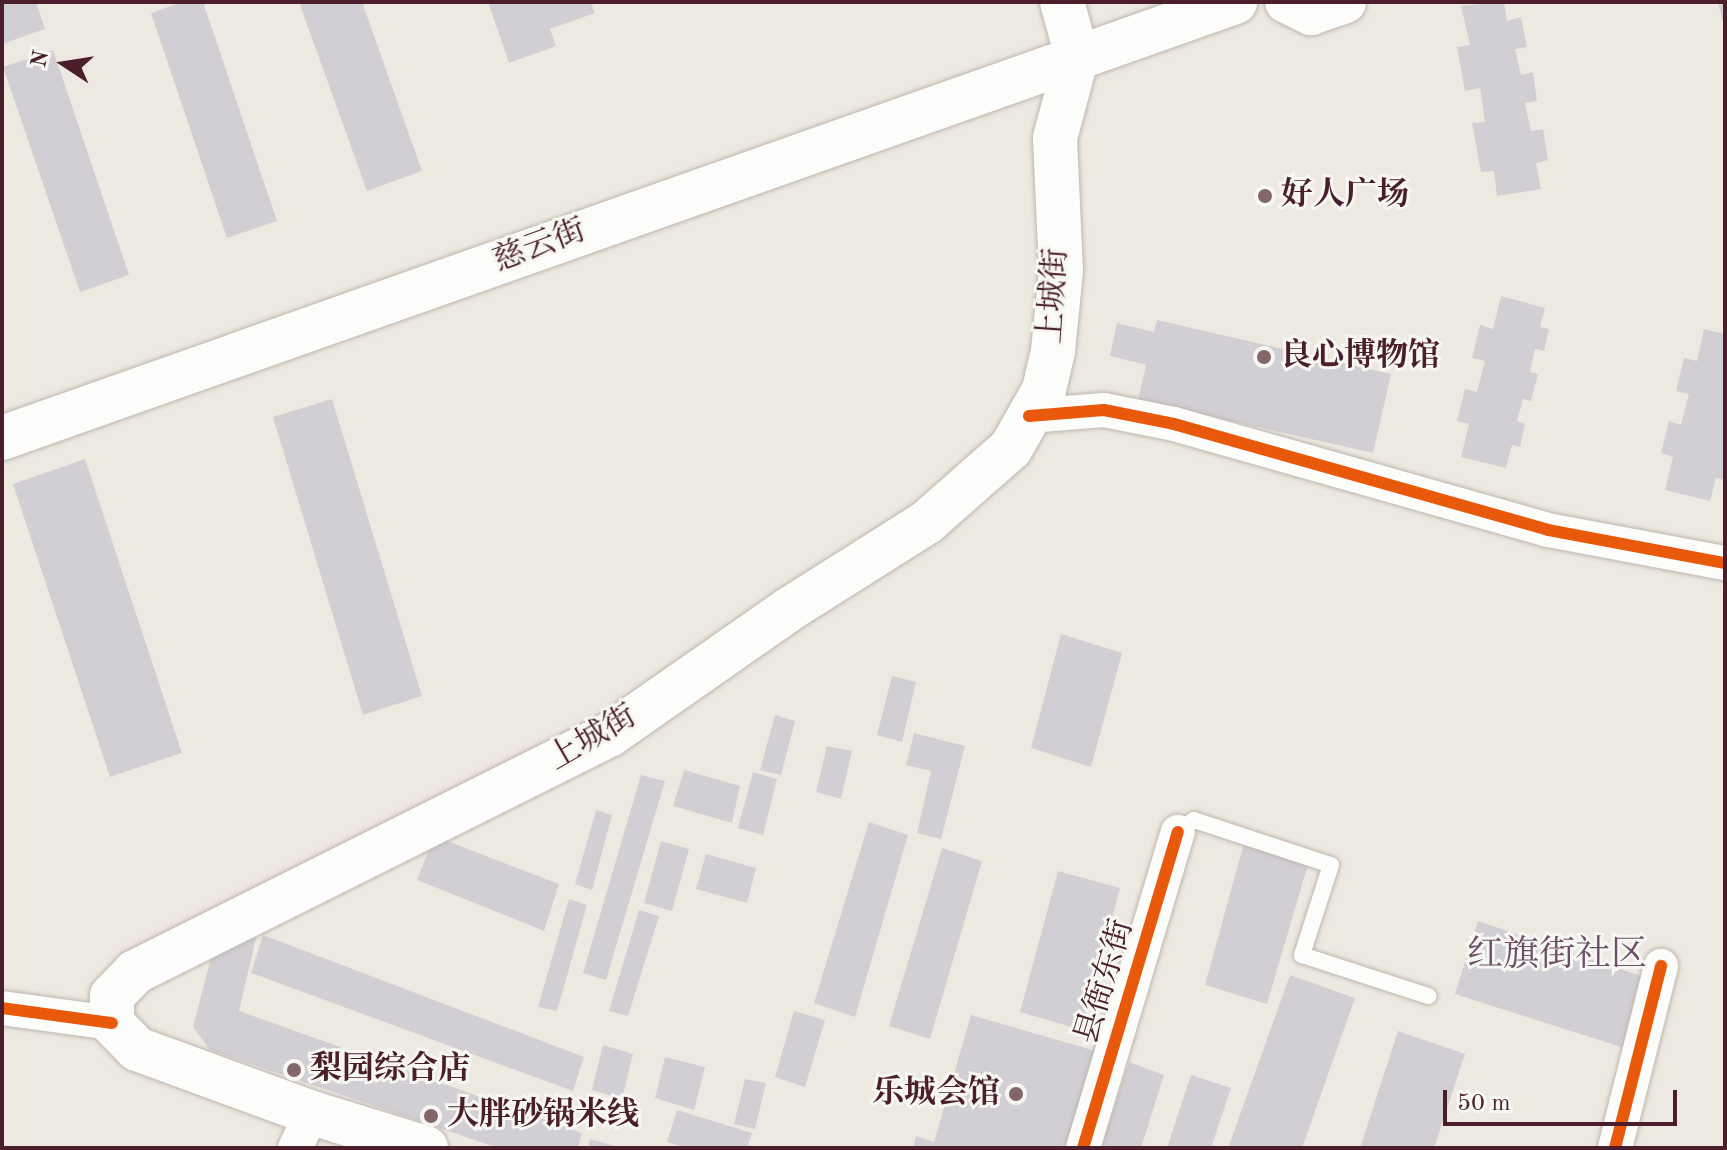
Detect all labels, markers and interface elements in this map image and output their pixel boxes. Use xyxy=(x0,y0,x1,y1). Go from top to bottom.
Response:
north arrow xyxy=(24,24,104,104)
text: N xyxy=(28,49,53,70)
place label: 好人广场 xyxy=(1281,177,1409,215)
marker: 好人广场 xyxy=(1256,187,1274,205)
street label: 慈云街 xyxy=(488,213,592,281)
street label: 上城街 xyxy=(1032,247,1078,345)
place label: 良心博物馆 xyxy=(1280,338,1440,376)
marker: 良心博物馆 xyxy=(1255,348,1273,366)
street label: 上城街 xyxy=(542,698,644,780)
street label: 县衙东街 xyxy=(1069,915,1143,1049)
district label: 红旗街社区 xyxy=(1467,935,1647,979)
place label: 梨园综合店 xyxy=(310,1051,470,1089)
marker: 梨园综合店 xyxy=(285,1061,303,1079)
scale bar xyxy=(1447,1074,1681,1124)
place label: 乐城会馆 xyxy=(872,1075,1000,1113)
marker: 乐城会馆 xyxy=(1007,1085,1025,1103)
text: 50 m xyxy=(1457,1092,1511,1116)
place label: 大胖砂锅米线 xyxy=(447,1097,639,1135)
marker: 大胖砂锅米线 xyxy=(422,1107,440,1125)

